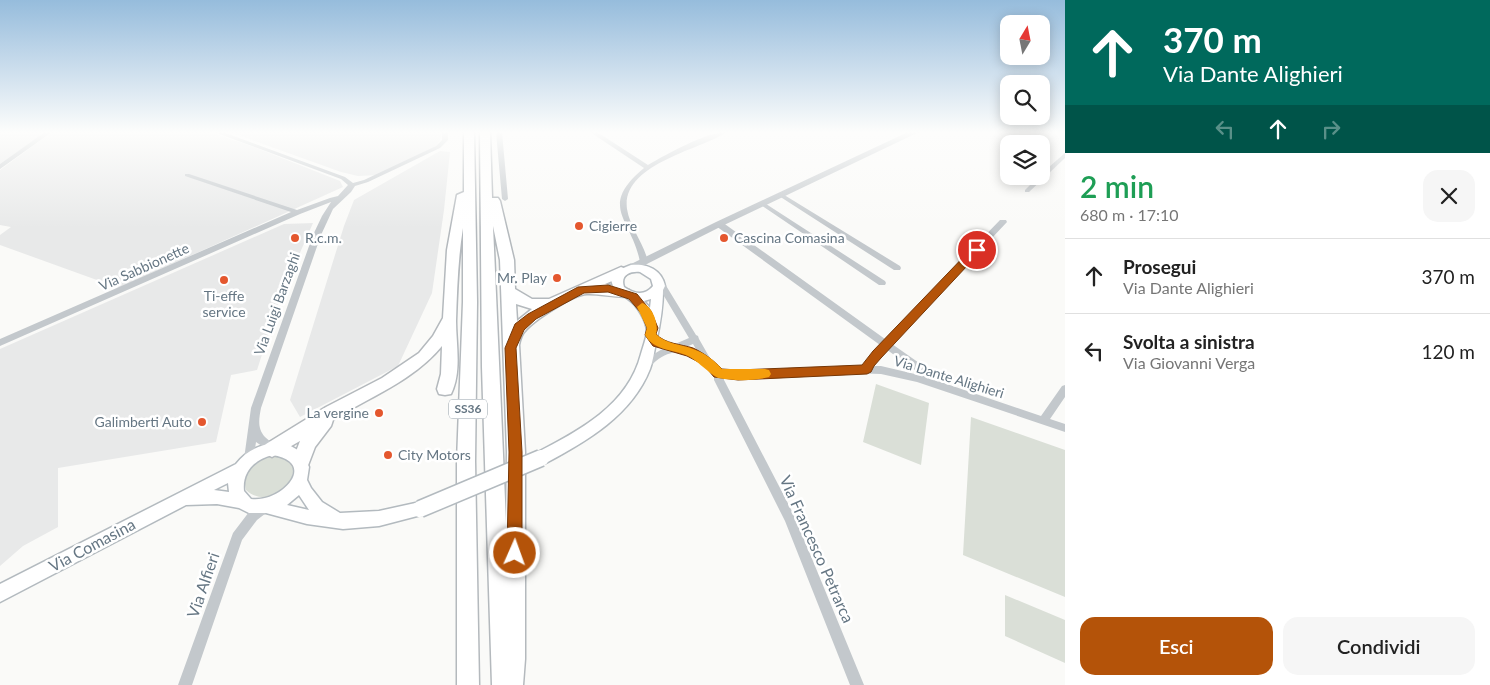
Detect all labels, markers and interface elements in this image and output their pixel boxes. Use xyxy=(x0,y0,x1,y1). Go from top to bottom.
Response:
north arrow xyxy=(1000,15,1050,65)
map controls xyxy=(1000,15,1050,185)
text: 370 m xyxy=(1163,18,1262,60)
icon: ahead xyxy=(1080,20,1145,85)
text: Via Dante Alighieri xyxy=(1163,60,1343,87)
button: search xyxy=(1000,75,1050,125)
icon: left xyxy=(1211,115,1239,143)
icon: ahead xyxy=(1264,115,1292,143)
icon: right xyxy=(1317,115,1345,143)
button: layers xyxy=(1000,135,1050,185)
text: 2 min xyxy=(1080,168,1154,204)
button: close xyxy=(1423,170,1475,222)
text: 680 m · 17:10 xyxy=(1080,205,1179,224)
place label: Cigierre xyxy=(589,217,637,234)
marker: Cigierre xyxy=(573,220,585,232)
place label: R.c.m. xyxy=(305,229,342,246)
place label: Cascina Comasina xyxy=(734,229,845,246)
pin xyxy=(956,229,998,271)
marker: R.c.m. xyxy=(289,232,301,244)
marker: Cascina Comasina xyxy=(718,232,730,244)
icon: arrive xyxy=(963,236,991,264)
street label: Via Sabbionette xyxy=(96,239,192,294)
street label: Via Luigi Barzaghi xyxy=(250,250,303,358)
text: Prosegui xyxy=(1123,255,1196,278)
icon: ahead xyxy=(1080,262,1108,290)
text: 370 m xyxy=(1421,265,1475,288)
place label: Mr. Play xyxy=(497,269,548,286)
marker: Mr. Play xyxy=(551,272,563,284)
marker: Ti-effe service xyxy=(218,274,230,286)
text: Via Dante Alighieri xyxy=(1123,278,1254,297)
place label: Ti-effe service xyxy=(202,287,246,320)
text: Svolta a sinistra xyxy=(1123,330,1255,353)
icon: left xyxy=(1080,337,1108,365)
text: 120 m xyxy=(1421,340,1475,363)
street label: Via Dante Alighieri xyxy=(892,352,1006,401)
text: Via Giovanni Verga xyxy=(1123,353,1255,372)
road number: SS36 xyxy=(449,399,487,418)
place label: La vergine xyxy=(306,404,369,421)
marker: La vergine xyxy=(373,407,385,419)
place label: Galimberti Auto xyxy=(95,413,192,430)
marker: Galimberti Auto xyxy=(196,416,208,428)
place label: City Motors xyxy=(398,446,471,463)
marker: City Motors xyxy=(382,449,394,461)
street label: Via Francesco Petrarca xyxy=(776,472,859,625)
street label: Via Comasina xyxy=(45,514,138,575)
position arrow xyxy=(488,526,540,578)
street label: Via Alfieri xyxy=(182,550,223,620)
button: Esci xyxy=(1080,617,1273,675)
button: Condividi xyxy=(1283,617,1475,675)

